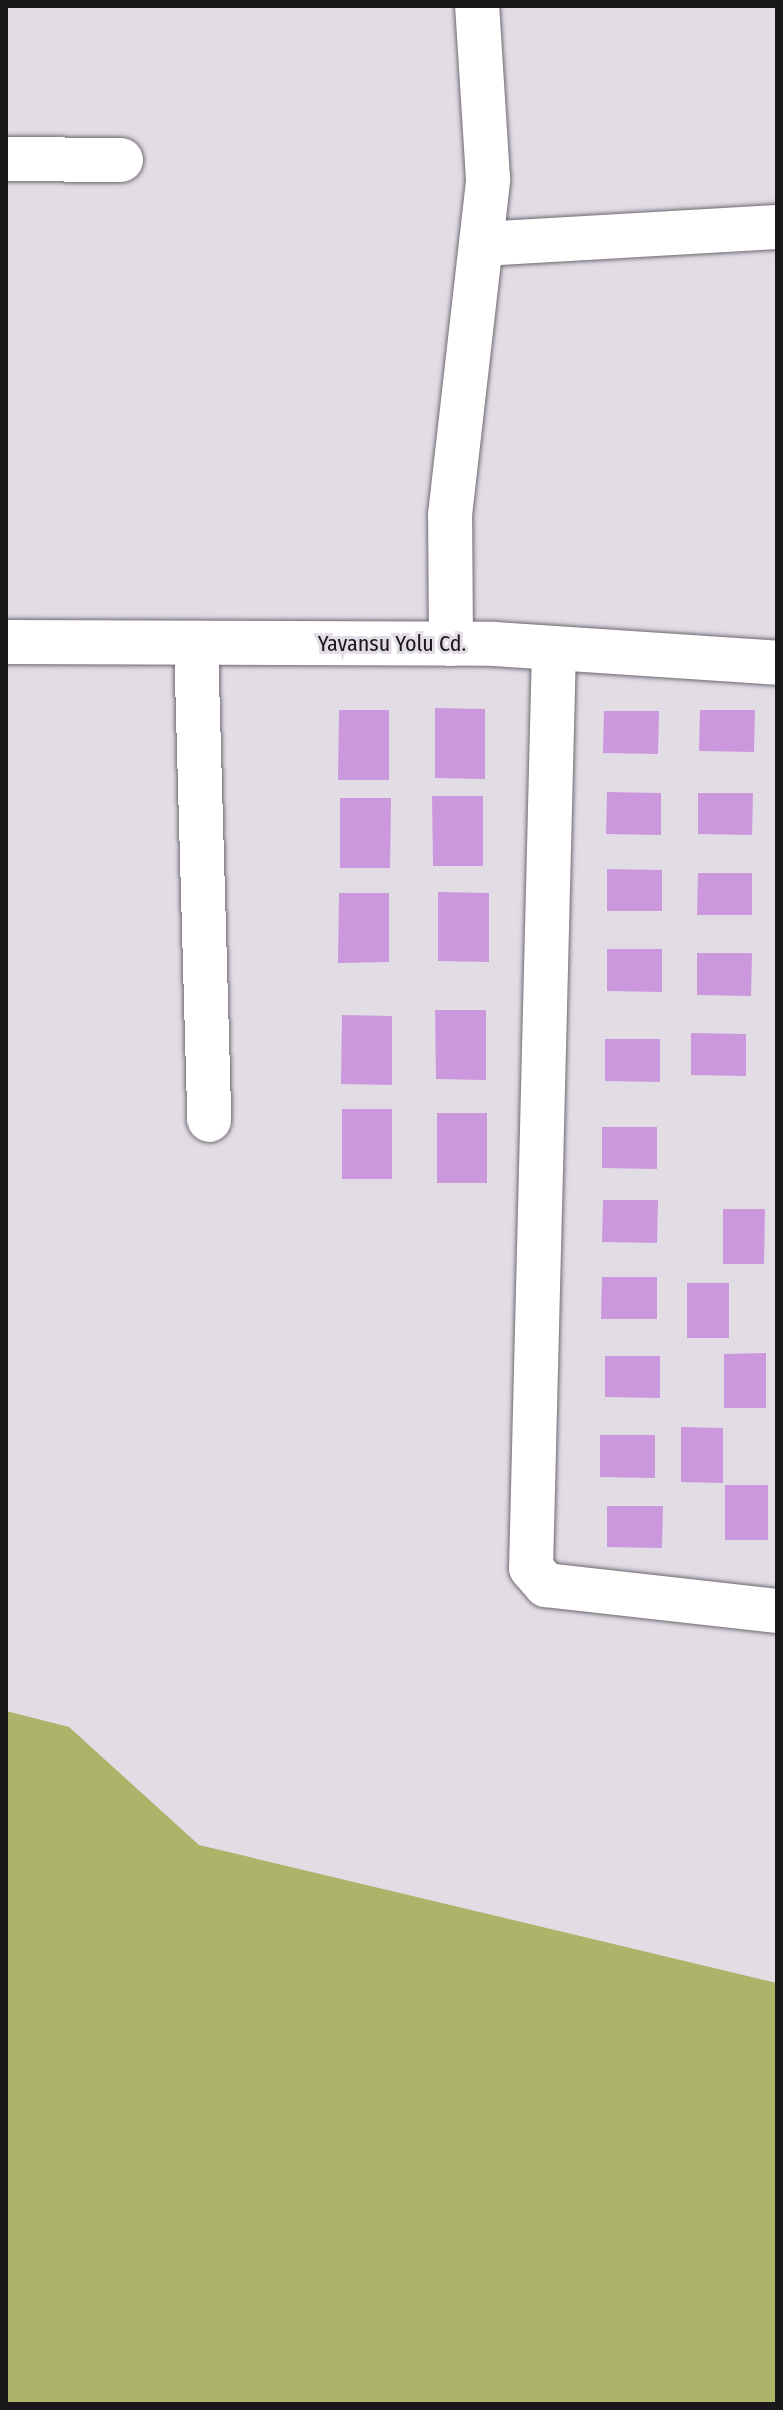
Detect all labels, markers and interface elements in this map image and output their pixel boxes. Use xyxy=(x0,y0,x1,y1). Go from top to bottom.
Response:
street label: Yavansu Yolu Cd. xyxy=(318,631,466,657)

